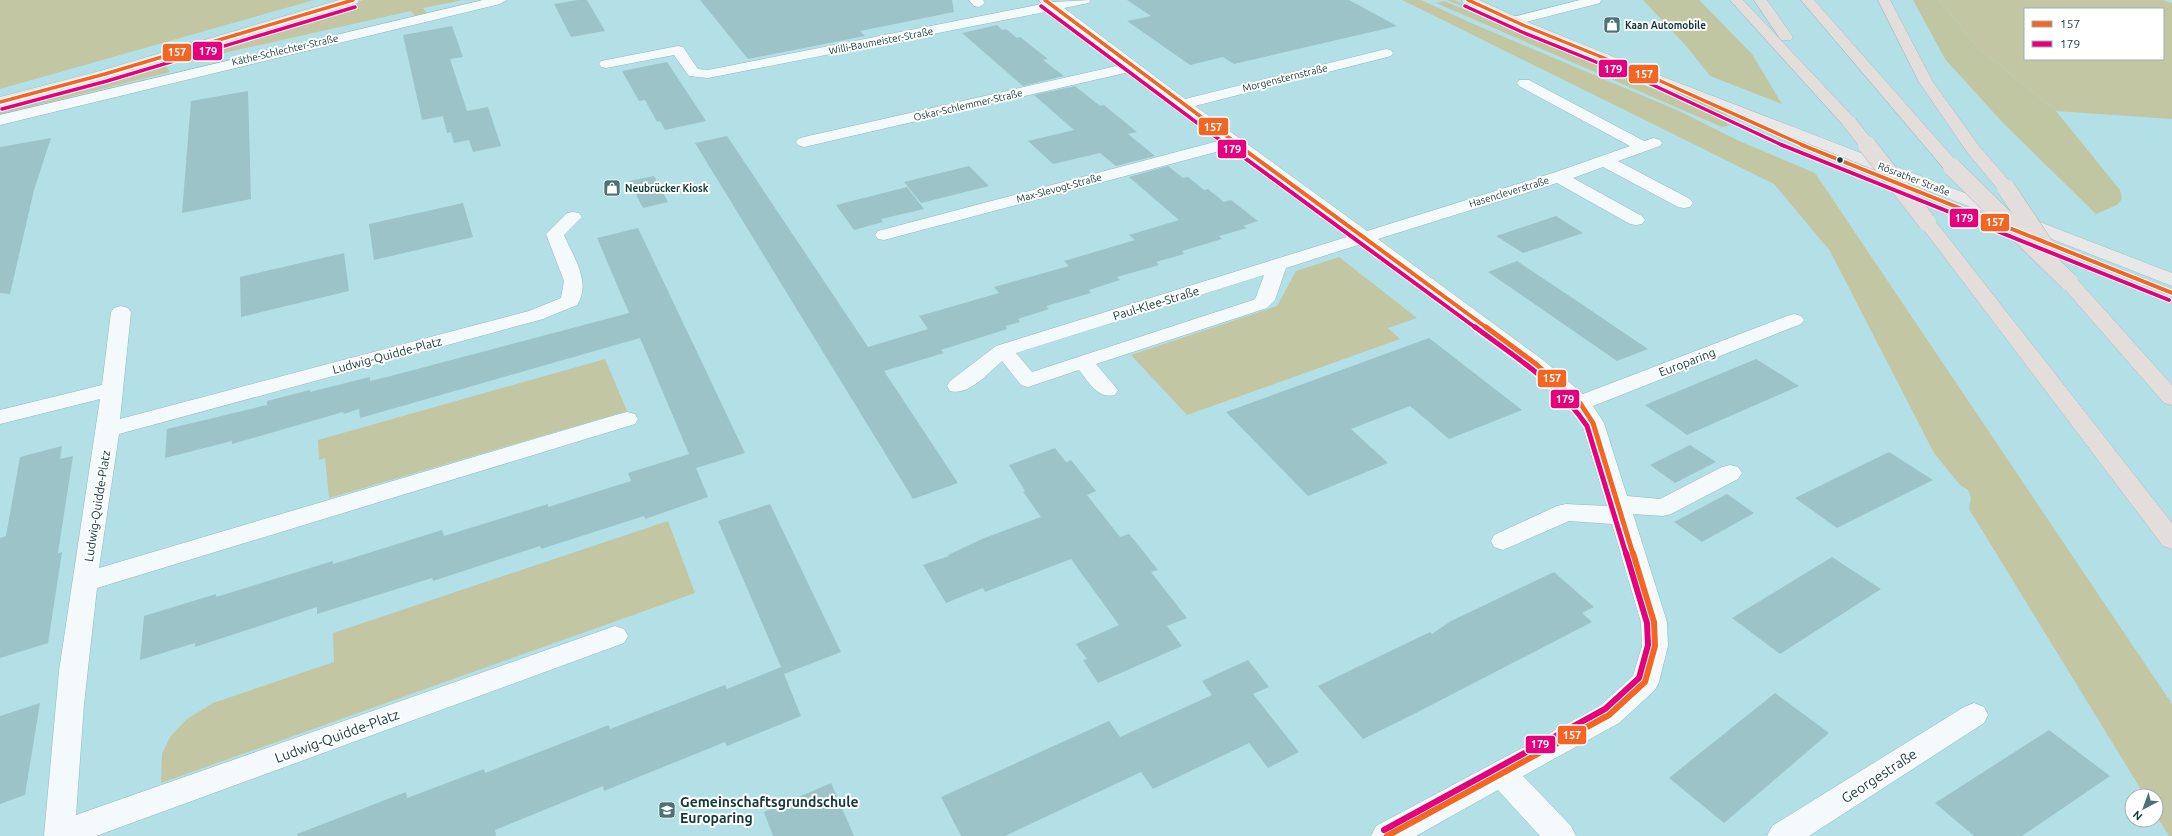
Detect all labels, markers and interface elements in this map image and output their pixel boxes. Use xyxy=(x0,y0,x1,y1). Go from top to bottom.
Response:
legend xyxy=(2024,8,2164,60)
shop icon: Kaan Automobile xyxy=(1602,15,1622,35)
text: 157 xyxy=(2060,17,2080,30)
place label: Kaan Automobile xyxy=(1625,20,1706,31)
street label: Willi-Baumeister-Straße xyxy=(828,25,934,57)
street label: Käthe-Schlechter-Straße xyxy=(231,32,339,68)
text: 179 xyxy=(2060,37,2080,50)
line badge: 179 xyxy=(192,41,223,61)
line badge: 157 xyxy=(162,43,192,62)
text: 179 xyxy=(199,45,217,57)
text: 157 xyxy=(168,46,186,58)
line badge: 179 xyxy=(1598,59,1628,78)
street label: Morgensternstraße xyxy=(1241,62,1329,94)
text: 179 xyxy=(1604,63,1622,75)
line badge: 157 xyxy=(1628,64,1659,84)
text: 157 xyxy=(1635,68,1653,80)
street label: Oskar-Schlemmer-Straße xyxy=(912,87,1024,123)
line badge: 157 xyxy=(1198,117,1229,136)
text: 157 xyxy=(1204,121,1222,133)
line badge: 179 xyxy=(1217,139,1247,159)
text: 179 xyxy=(1223,143,1241,155)
unlabelled marker xyxy=(1835,155,1845,165)
street label: Rösrather Straße xyxy=(1876,160,1952,198)
street label: Max-Slevogt-Straße xyxy=(1015,171,1103,205)
street label: Hasencleverstraße xyxy=(1468,175,1550,209)
shop icon: Neubrücker Kiosk xyxy=(602,178,622,198)
place label: Neubrücker Kiosk xyxy=(625,183,709,194)
line badge: 179 xyxy=(1949,208,1979,228)
text: 179 xyxy=(1955,212,1973,224)
line badge: 157 xyxy=(1980,213,2010,232)
text: 157 xyxy=(1986,216,2004,228)
street label: Paul-Klee-Straße xyxy=(1111,284,1201,322)
street label: Ludwig-Quidde-Platz xyxy=(331,334,444,376)
street label: Europaring xyxy=(1657,345,1717,379)
line badge: 157 xyxy=(1537,369,1567,388)
text: 157 xyxy=(1543,372,1561,384)
line badge: 179 xyxy=(1550,389,1580,409)
text: 179 xyxy=(1556,393,1574,405)
street label: Ludwig-Quidde-Platz xyxy=(82,449,112,563)
street label: Ludwig-Quidde-Platz xyxy=(273,706,401,766)
line badge: 157 xyxy=(1557,725,1587,745)
text: 157 xyxy=(1563,729,1581,741)
line badge: 179 xyxy=(1525,735,1556,754)
text: 179 xyxy=(1531,738,1549,750)
street label: Georgestraße xyxy=(1838,746,1920,806)
north arrow xyxy=(2124,788,2164,828)
place label: Gemeinschaftsgrundschule Europaring xyxy=(680,794,859,826)
school or university icon: Gemeinschaftsgrundschule Europaring xyxy=(657,800,677,820)
text: N xyxy=(2130,808,2144,823)

